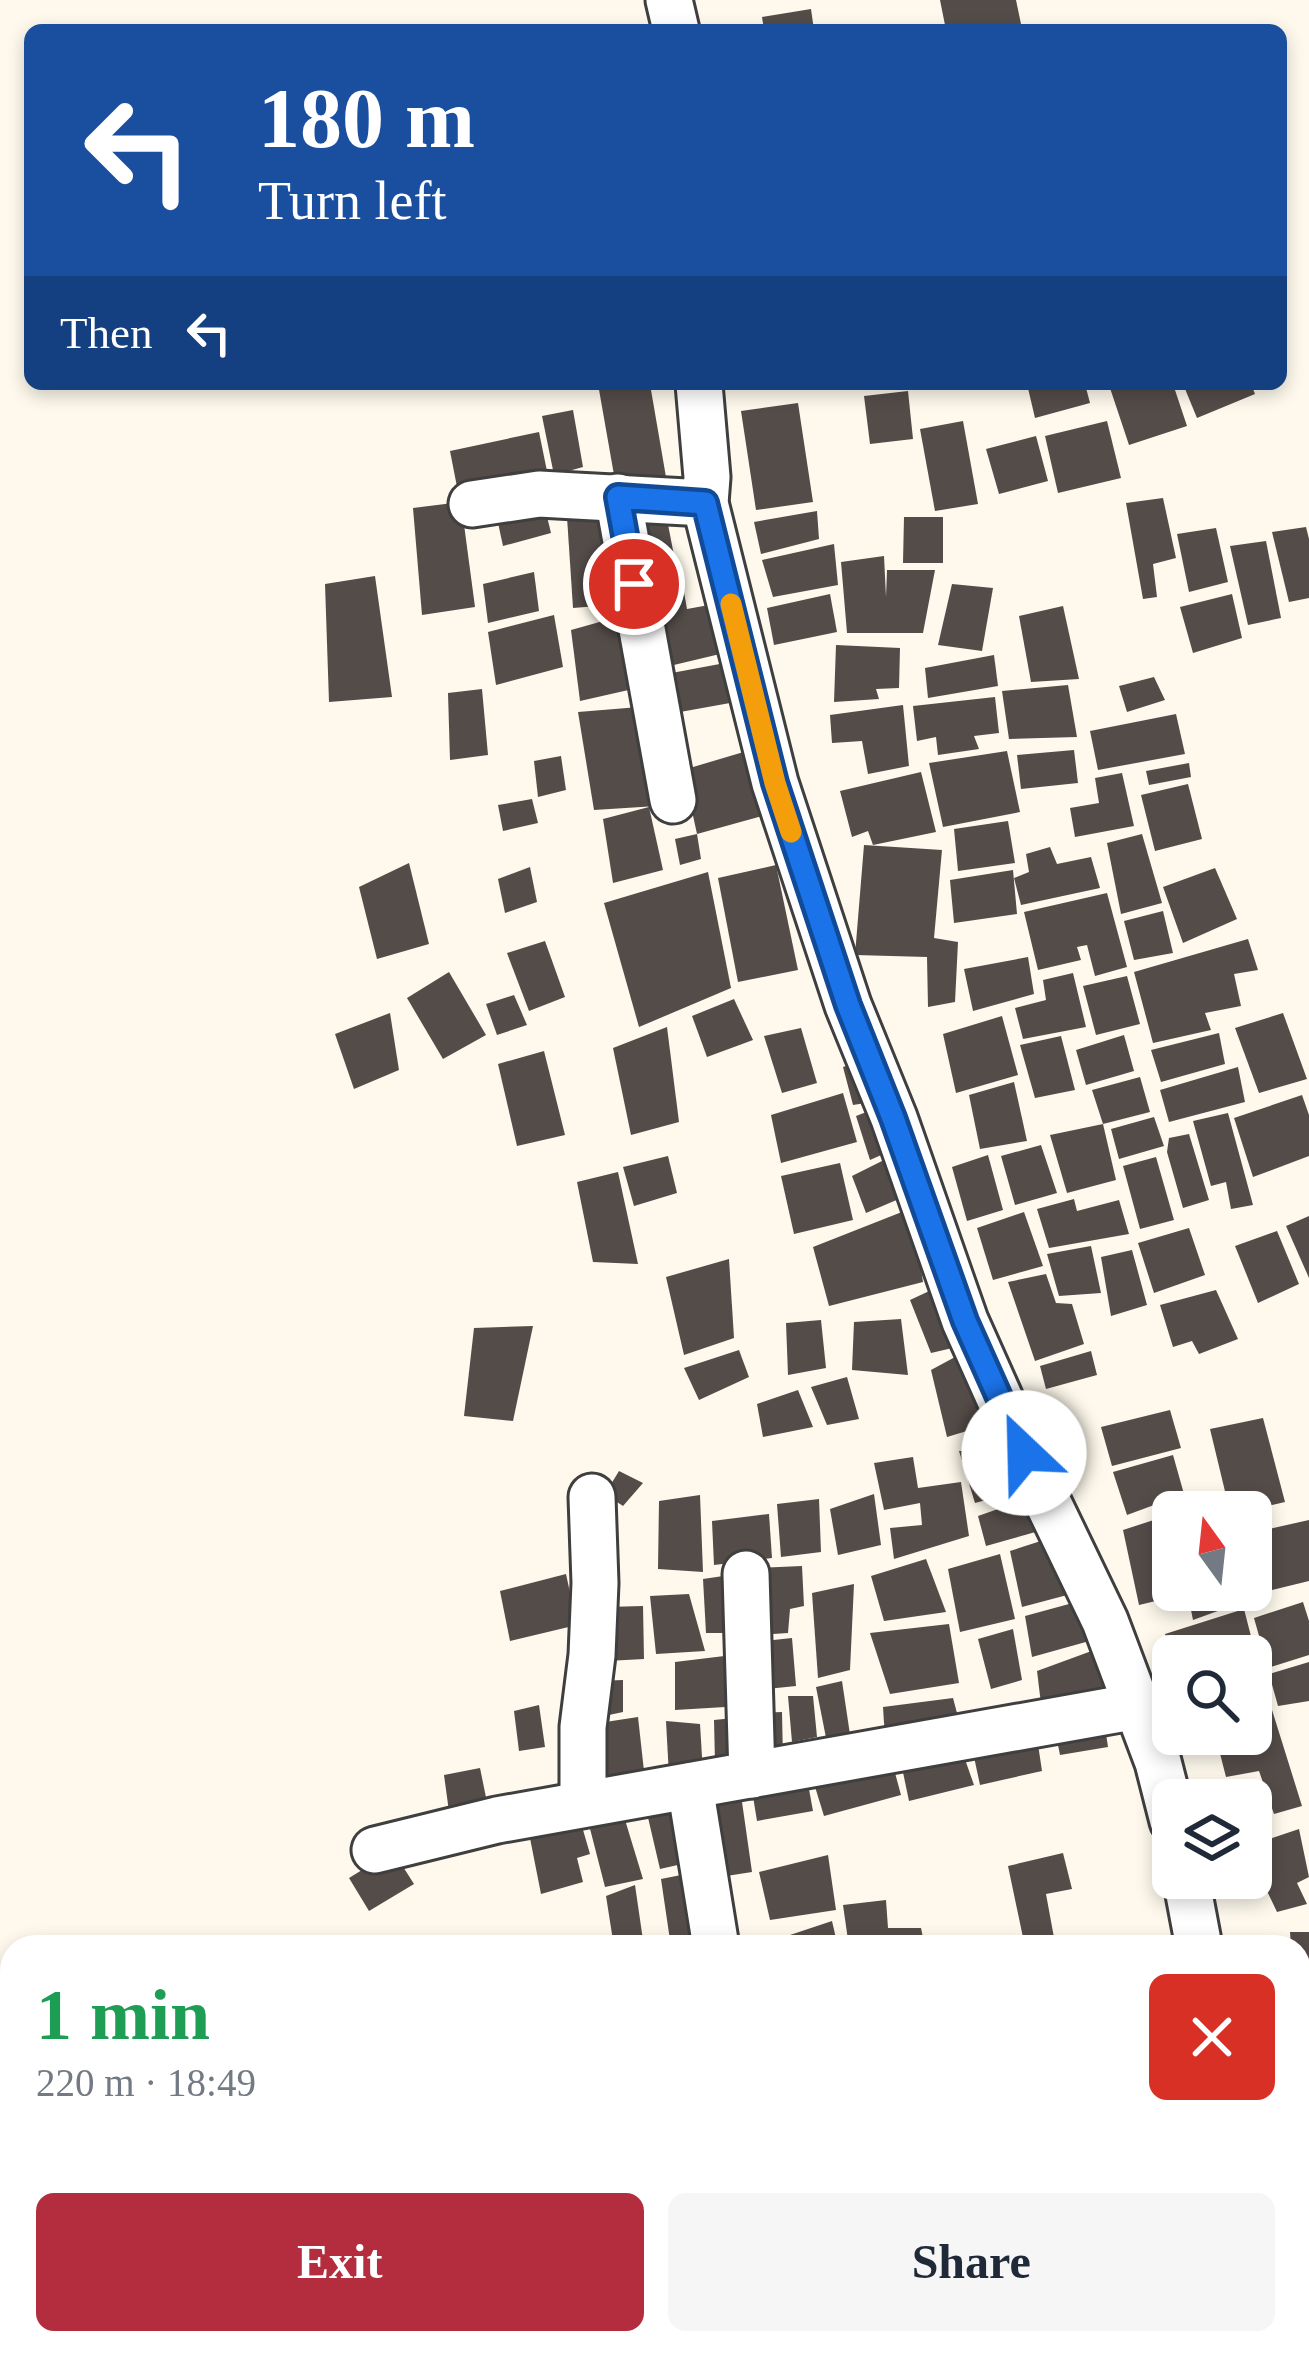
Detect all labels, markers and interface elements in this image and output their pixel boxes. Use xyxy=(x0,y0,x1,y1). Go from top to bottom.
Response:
icon: left xyxy=(60,72,216,228)
text: 180 m xyxy=(258,72,475,165)
text: Turn left xyxy=(258,171,447,231)
icon: left xyxy=(176,300,242,366)
text: Then xyxy=(60,308,152,358)
pin xyxy=(583,533,685,635)
icon: arrive xyxy=(601,551,667,617)
position arrow xyxy=(961,1390,1087,1516)
north arrow xyxy=(1152,1491,1272,1611)
map controls xyxy=(1152,1491,1272,1899)
button: search xyxy=(1152,1635,1272,1755)
button: layers xyxy=(1152,1779,1272,1899)
button: close xyxy=(1149,1974,1275,2100)
text: 1 min xyxy=(36,1975,210,2055)
text: 220 m · 18:49 xyxy=(36,2061,256,2104)
button: Exit xyxy=(36,2193,644,2331)
button: Share xyxy=(668,2193,1275,2331)

